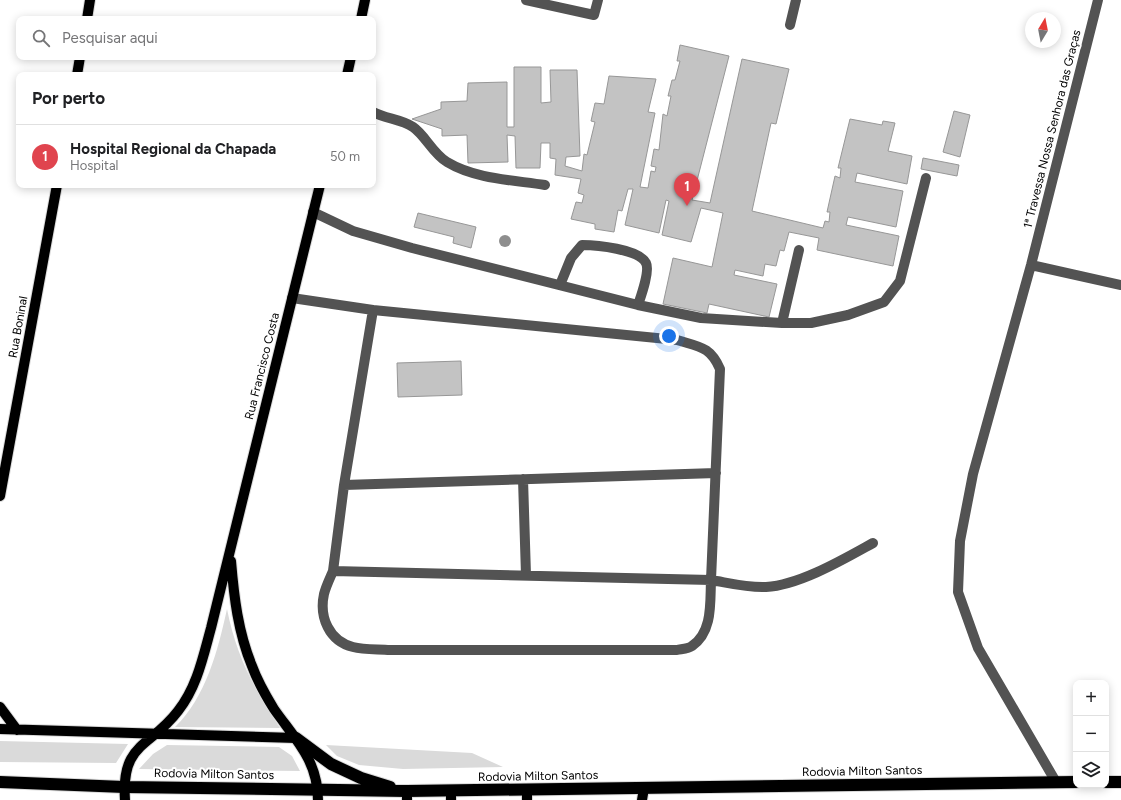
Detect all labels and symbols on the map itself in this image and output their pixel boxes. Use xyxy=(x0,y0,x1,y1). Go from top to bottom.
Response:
north arrow xyxy=(1025,12,1061,48)
street label: 1ª Travessa Nossa Senhora das Graças xyxy=(1021,28,1084,230)
pin: 1 xyxy=(674,173,700,206)
street label: Rua Boninal xyxy=(6,295,30,359)
street label: Rua Francisco Costa xyxy=(242,311,282,421)
your location xyxy=(659,326,679,346)
street label: Rodovia Milton Santos xyxy=(802,763,923,779)
street label: Rodovia Milton Santos xyxy=(154,766,275,782)
street label: Rodovia Milton Santos xyxy=(478,768,599,784)

